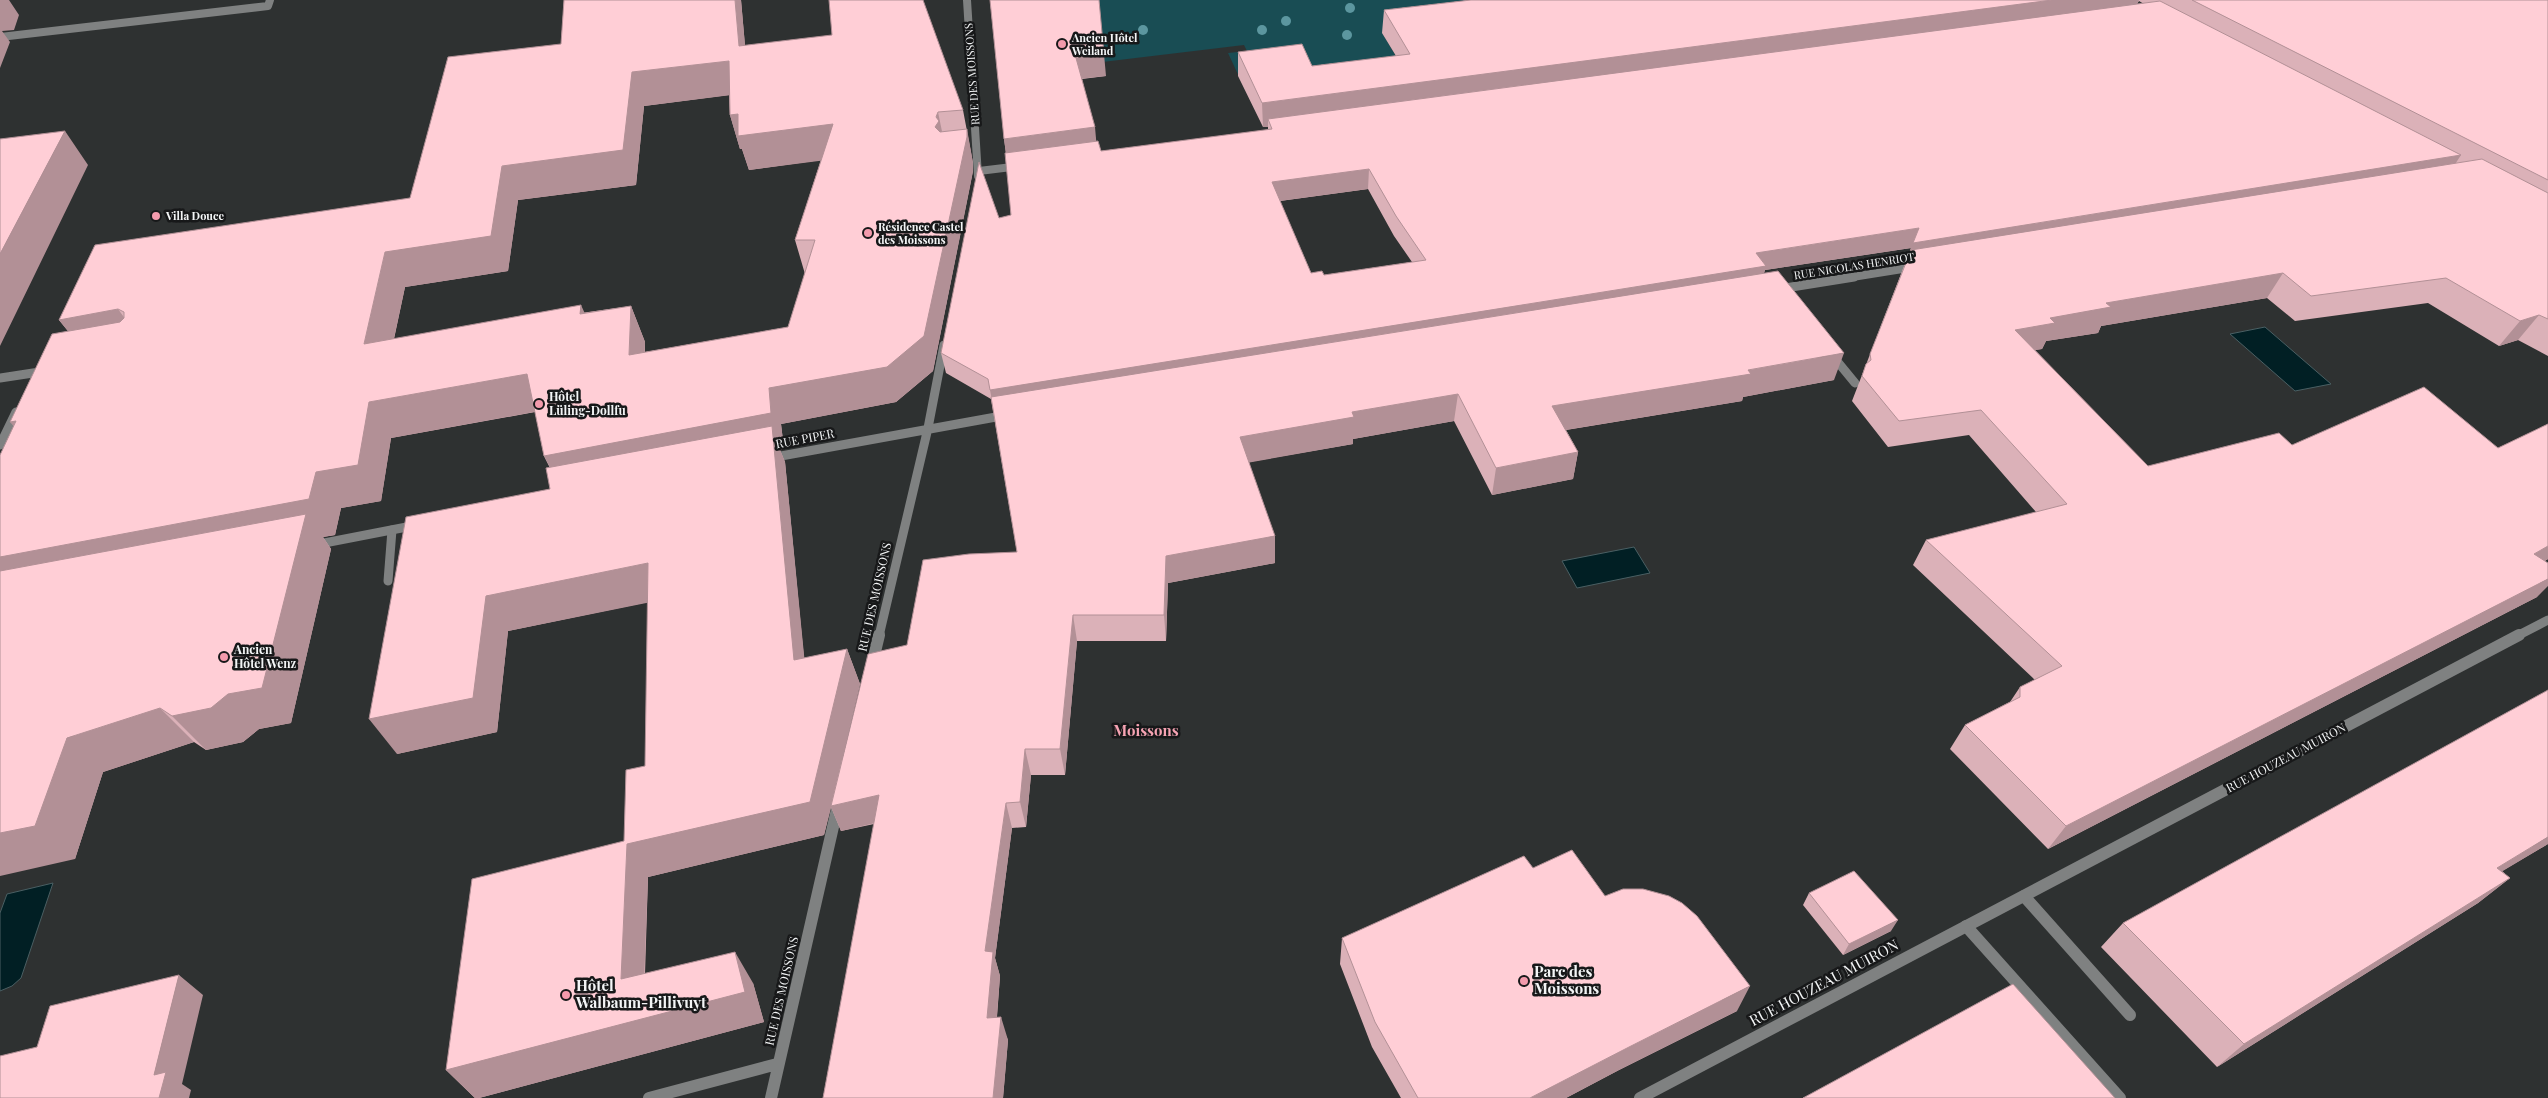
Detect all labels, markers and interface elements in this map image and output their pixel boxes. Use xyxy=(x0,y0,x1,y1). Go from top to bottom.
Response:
street label: RUE DES MOISSONS xyxy=(960,22,983,126)
place label: Ancien Hôtel Weiland xyxy=(1071,30,1138,58)
marker: Ancien Hôtel Weiland xyxy=(1056,38,1068,50)
place label: Villa Douce xyxy=(165,208,224,223)
marker: Villa Douce xyxy=(150,210,162,222)
place label: Résidence Castel des Moissons xyxy=(878,219,964,247)
marker: Résidence Castel des Moissons xyxy=(862,227,874,239)
street label: RUE NICOLAS HENRIOT xyxy=(1793,249,1915,282)
place label: Hôtel Lüling-Dollfu xyxy=(549,388,626,418)
marker: Hôtel Lüling-Dollfu xyxy=(533,398,545,410)
street label: RUE PIPER xyxy=(774,424,836,452)
street label: RUE DES MOISSONS xyxy=(854,541,894,653)
place label: Ancien Hôtel Wenz xyxy=(233,641,297,671)
marker: Ancien Hôtel Wenz xyxy=(218,651,230,663)
street label: RUE HOUZEAU MUIRON xyxy=(2223,719,2348,795)
district label: Moissons xyxy=(1113,720,1179,740)
street label: RUE HOUZEAU MUIRON xyxy=(1745,934,1902,1030)
street label: RUE DES MOISSONS xyxy=(761,935,801,1047)
place label: Parc des Moissons xyxy=(1534,961,1599,998)
place label: Hôtel Walbaum-Pillivuyt xyxy=(575,975,707,1012)
marker: Parc des Moissons xyxy=(1518,975,1530,987)
marker: Hôtel Walbaum-Pillivuyt xyxy=(560,989,572,1001)

